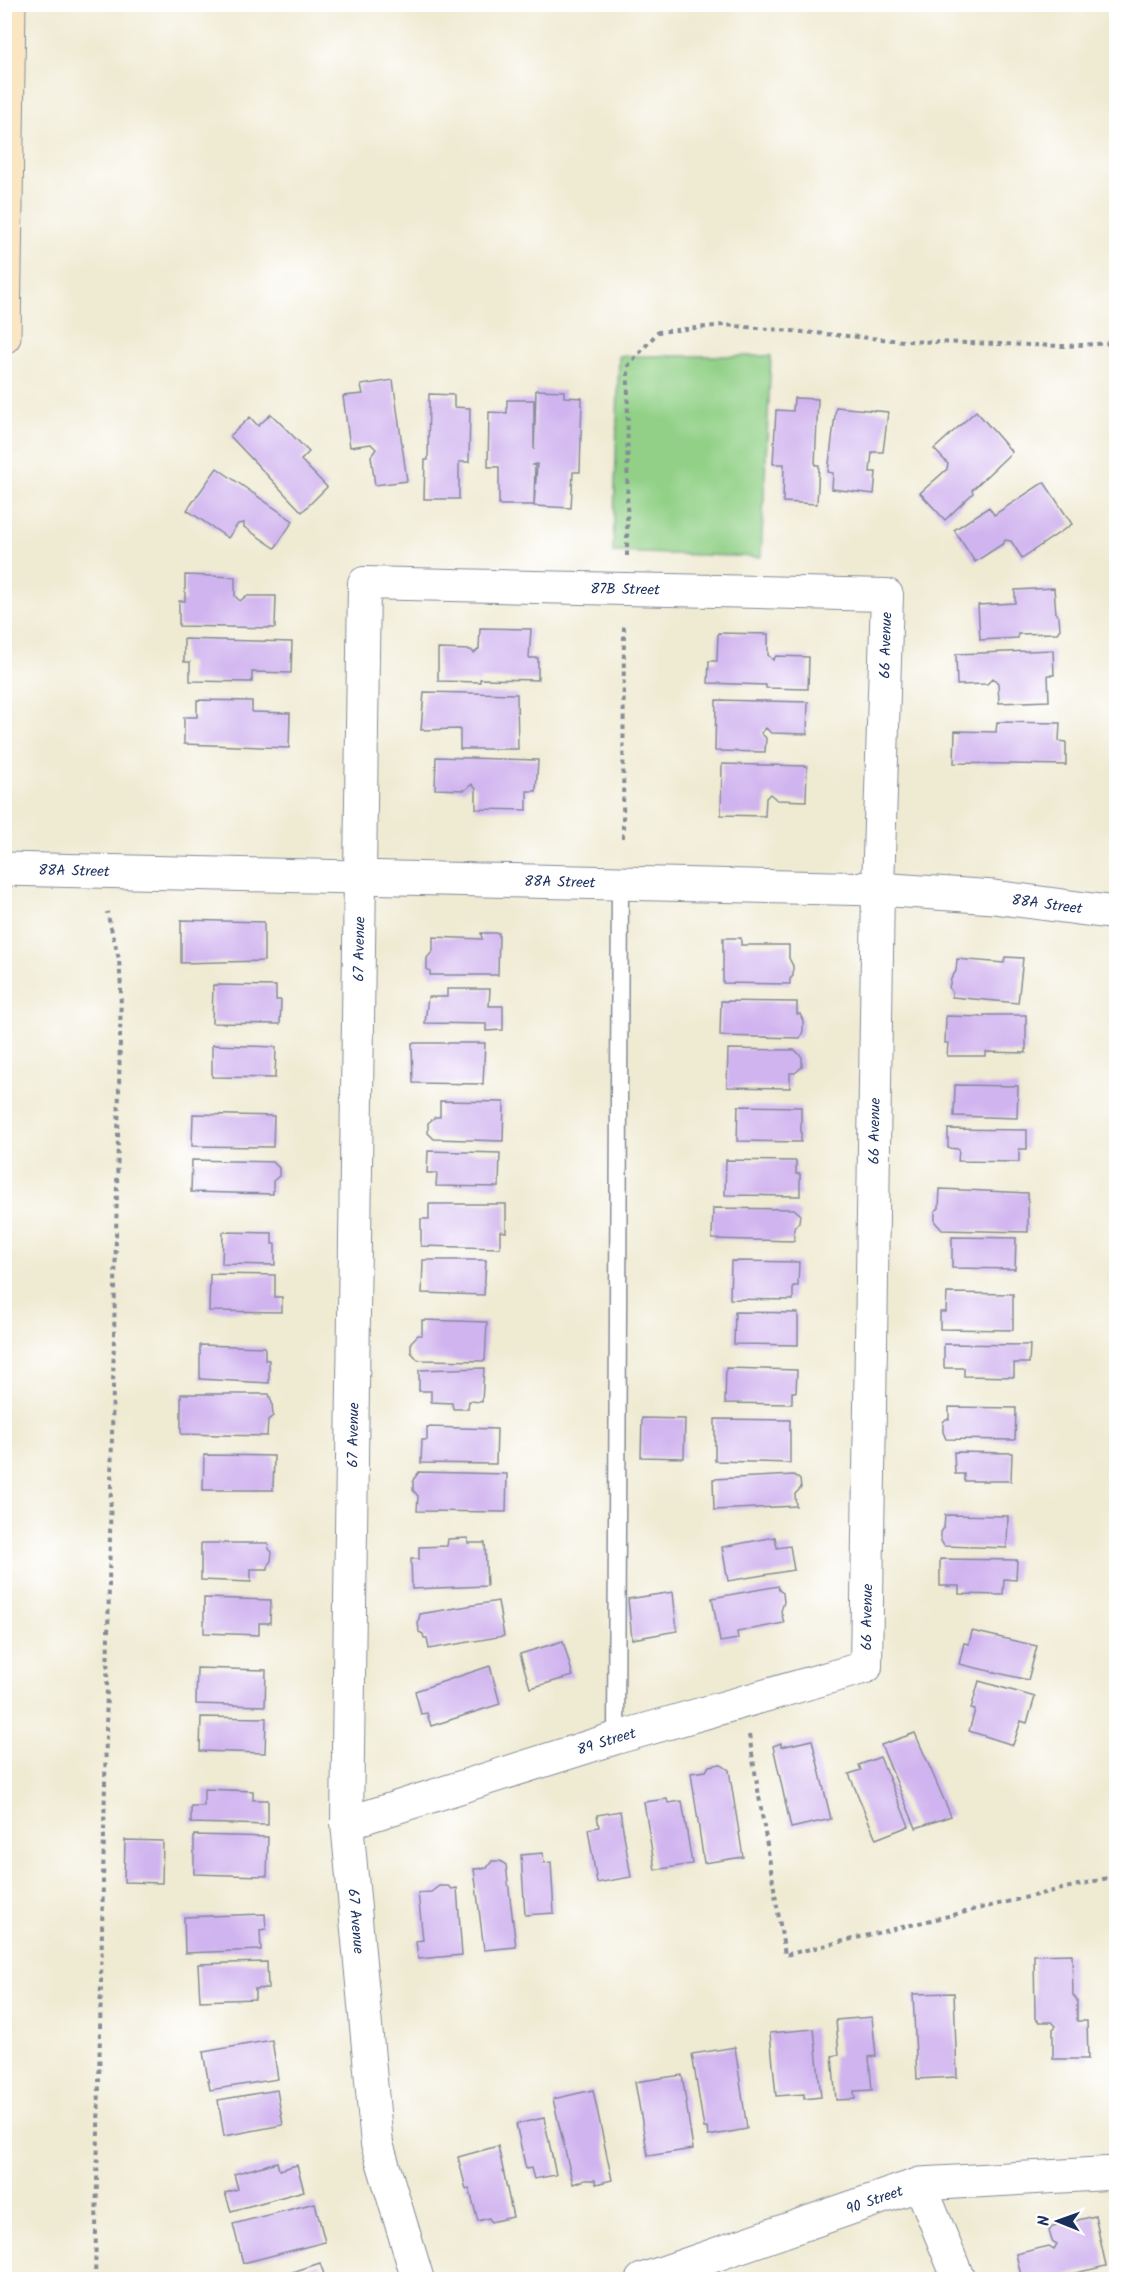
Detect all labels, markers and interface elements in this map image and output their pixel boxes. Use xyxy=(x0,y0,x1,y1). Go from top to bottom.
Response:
street label: 87B Street xyxy=(590,577,660,603)
street label: 66 Avenue xyxy=(873,611,899,679)
street label: 88A Street xyxy=(38,859,110,884)
street label: 88A Street xyxy=(524,870,596,896)
street label: 88A Street xyxy=(1010,888,1084,922)
street label: 67 Avenue xyxy=(347,916,373,982)
street label: 66 Avenue xyxy=(863,1097,888,1165)
street label: 67 Avenue xyxy=(341,1402,367,1468)
street label: 66 Avenue xyxy=(855,1583,880,1651)
street label: 89 Street xyxy=(574,1722,639,1763)
street label: 67 Avenue xyxy=(340,1887,370,1955)
street label: 90 Street xyxy=(843,2180,907,2222)
north arrow xyxy=(1028,2191,1088,2251)
text: N xyxy=(1032,2215,1057,2226)

